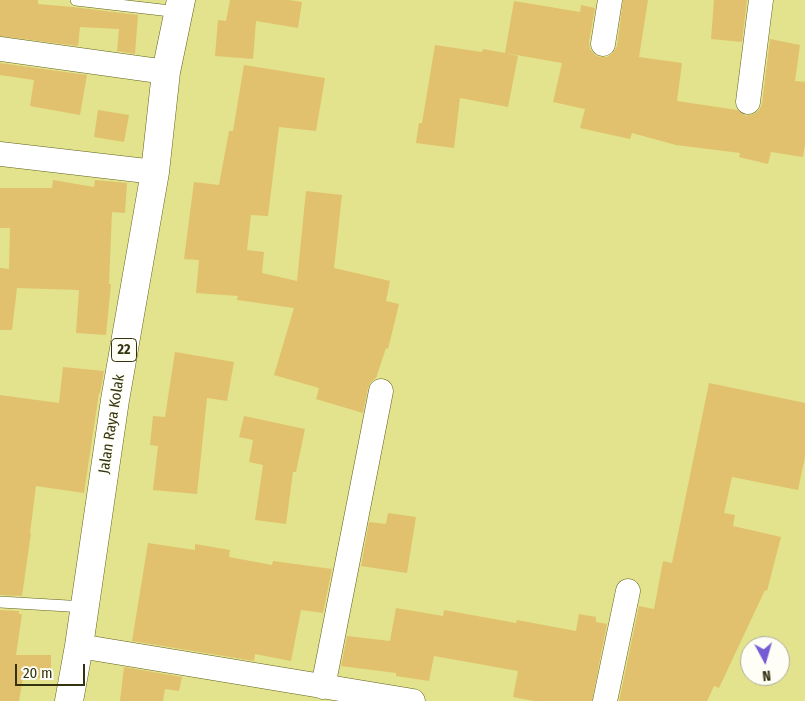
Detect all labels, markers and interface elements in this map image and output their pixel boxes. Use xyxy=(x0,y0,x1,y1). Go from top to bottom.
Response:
road number: 22 xyxy=(112,338,136,362)
street label: Jalan Raya Kolak xyxy=(95,373,129,475)
north arrow xyxy=(740,636,790,686)
scale bar xyxy=(18,654,88,686)
text: 20 m xyxy=(23,664,53,682)
text: N xyxy=(761,667,772,684)

